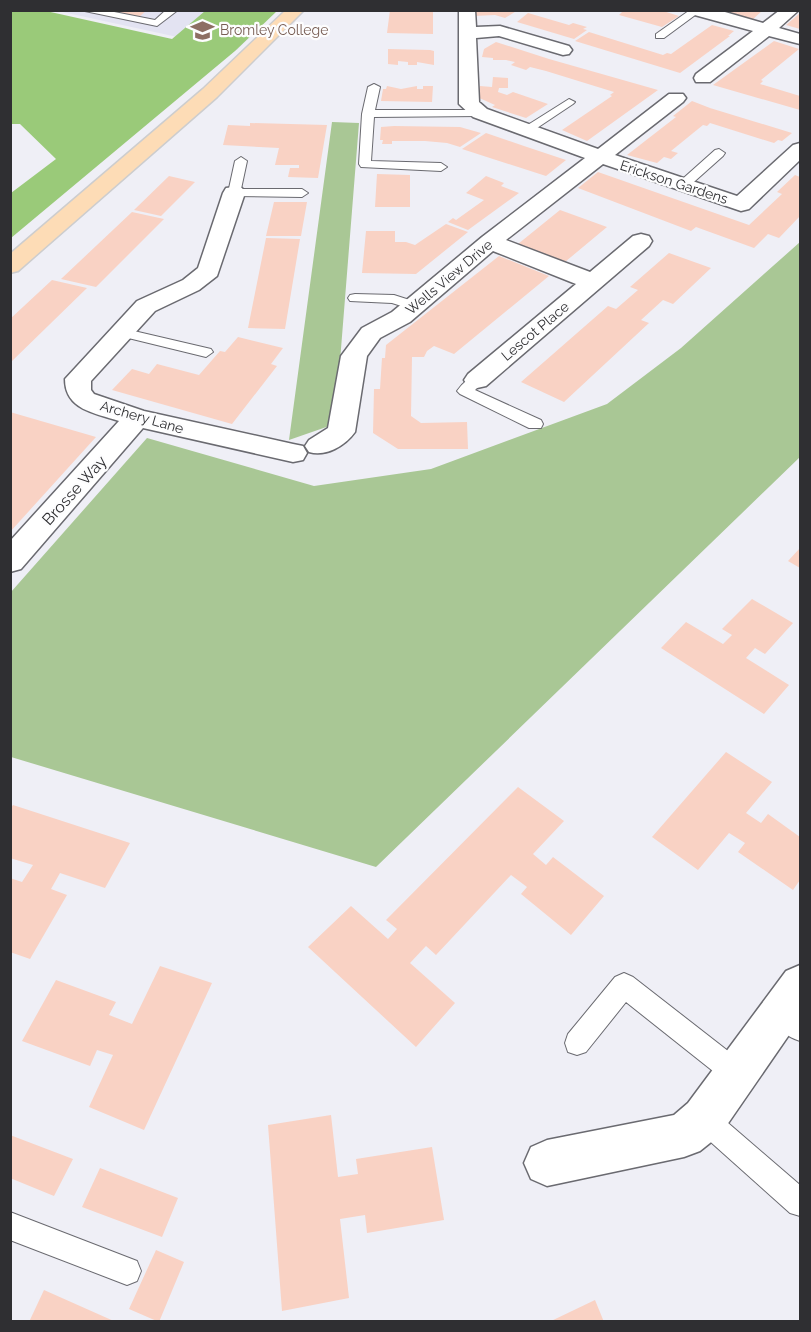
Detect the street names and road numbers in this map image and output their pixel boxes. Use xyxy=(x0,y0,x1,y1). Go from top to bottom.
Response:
street label: Erickson Gardens xyxy=(618,157,730,207)
street label: Wells View Drive xyxy=(403,236,495,318)
street label: Lescot Place xyxy=(498,298,572,364)
street label: Archery Lane xyxy=(98,397,186,437)
street label: Brosse Way xyxy=(38,451,111,529)

